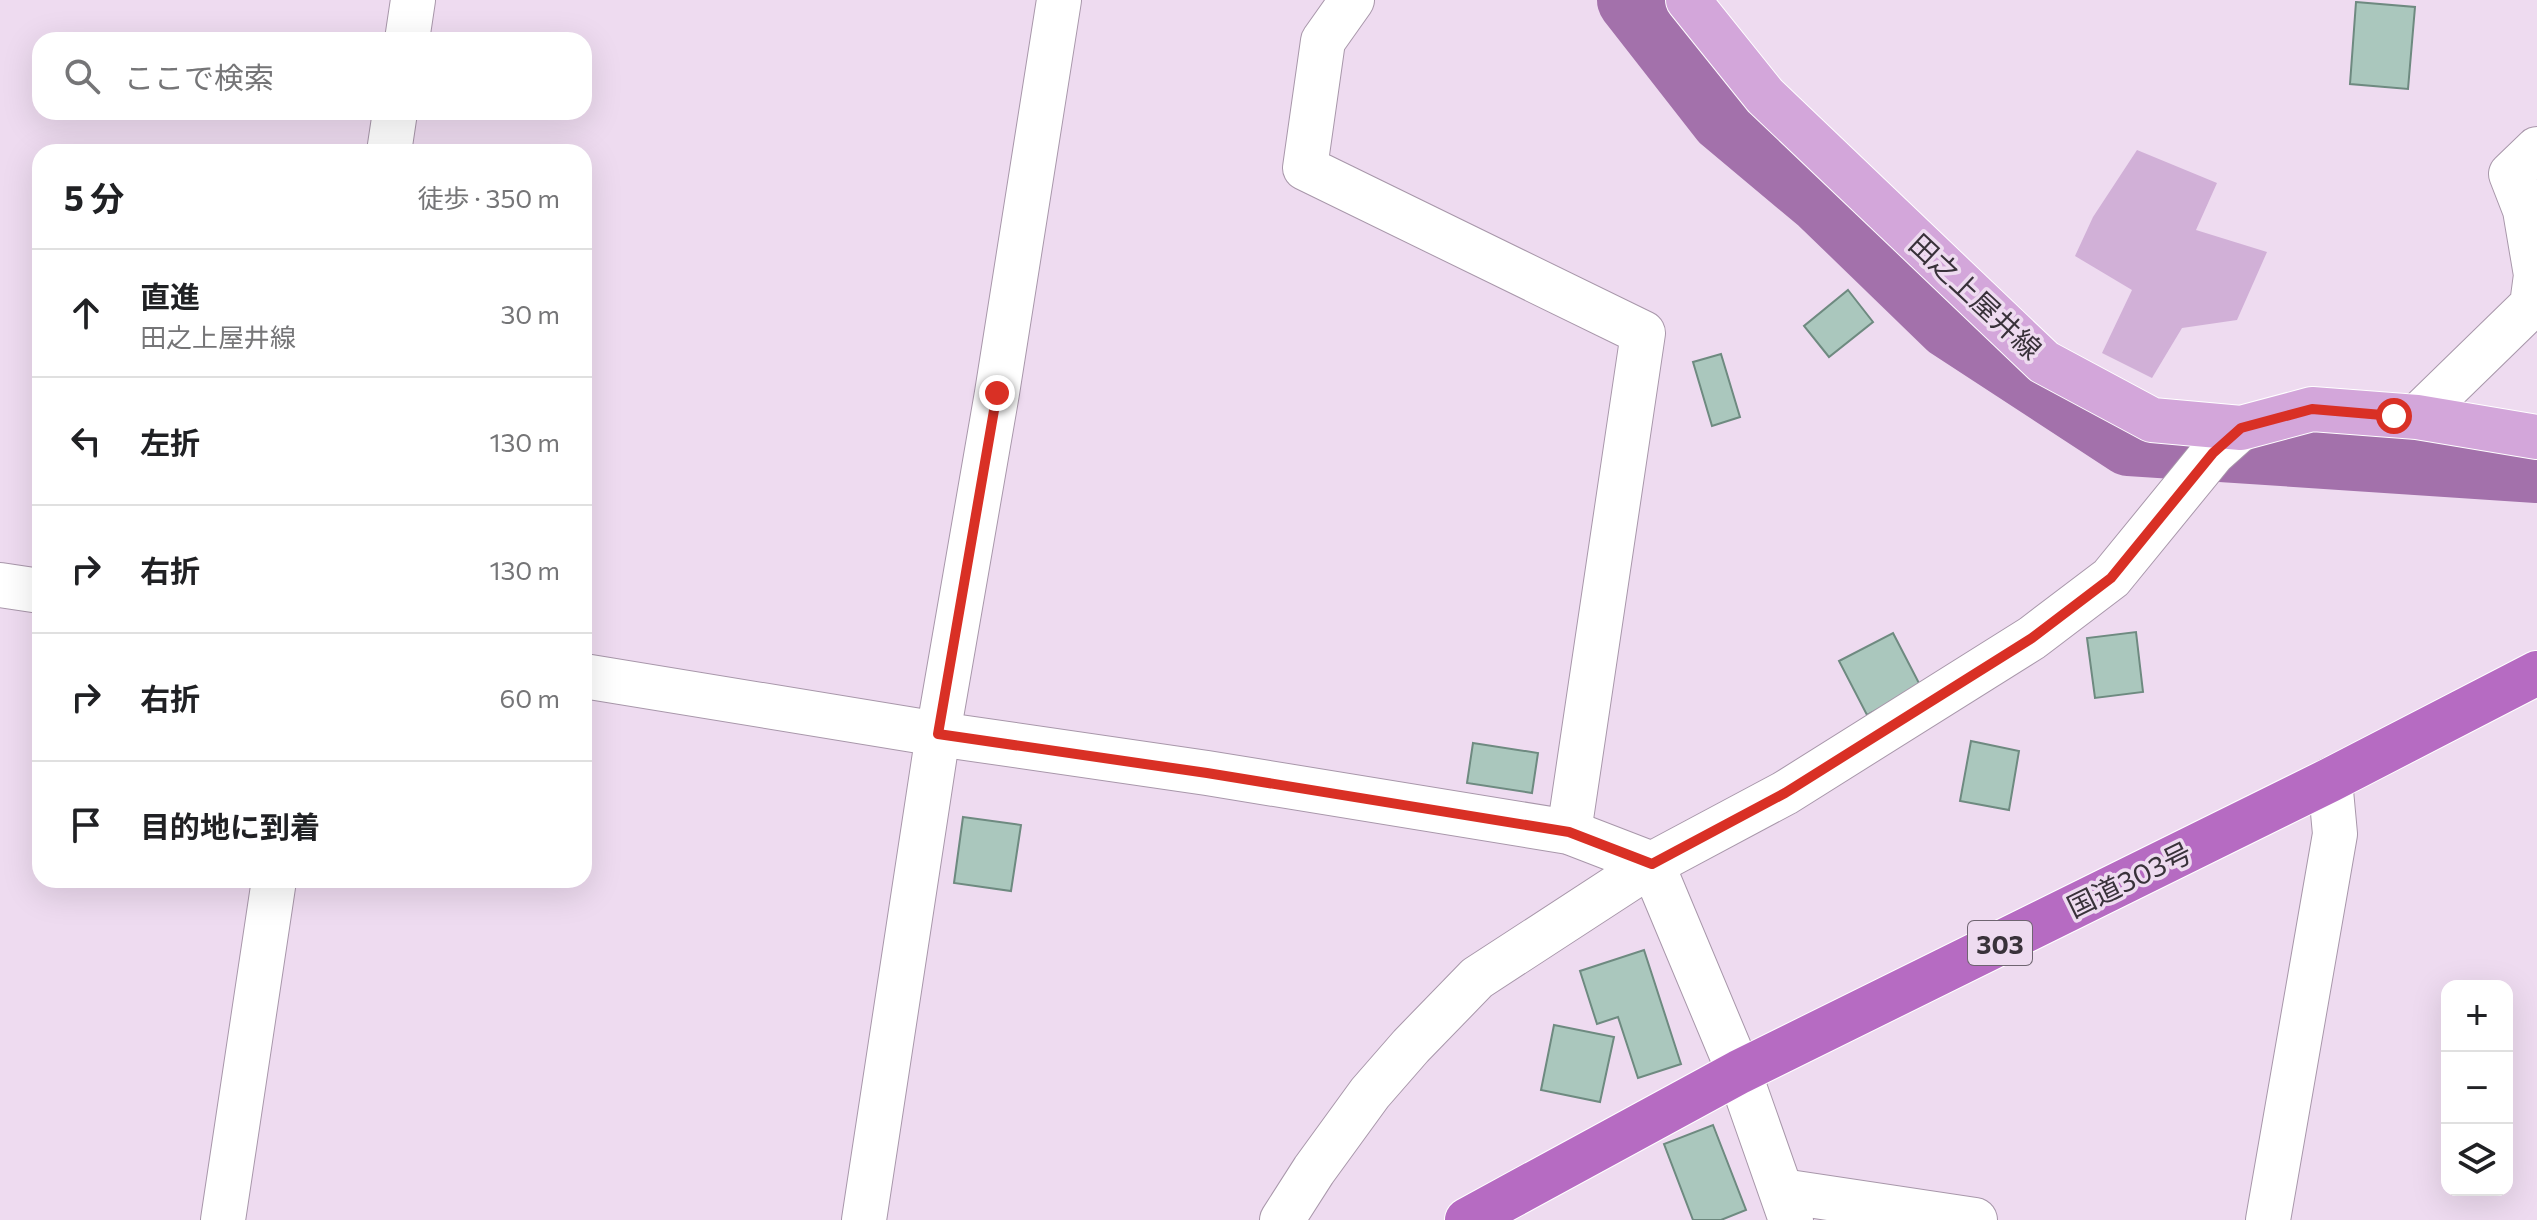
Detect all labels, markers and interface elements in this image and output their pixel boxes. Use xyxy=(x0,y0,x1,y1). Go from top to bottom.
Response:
search box xyxy=(32,32,592,120)
icon: search xyxy=(60,54,104,98)
text: ここで検索 xyxy=(124,58,274,95)
text: 5 分 xyxy=(64,176,124,218)
text: 徒歩 · 350 m xyxy=(418,182,560,213)
street label: 田之上屋井線 xyxy=(1903,226,2049,366)
text: 直進 xyxy=(140,277,200,314)
icon: ahead xyxy=(64,291,108,335)
text: 30 m xyxy=(501,298,560,329)
text: 田之上屋井線 xyxy=(140,321,296,352)
route end xyxy=(979,375,1015,411)
route start xyxy=(2376,398,2412,434)
icon: left xyxy=(64,419,108,463)
text: 左折 xyxy=(140,423,200,460)
text: 130 m xyxy=(489,426,560,457)
icon: right xyxy=(64,547,108,591)
text: 右折 xyxy=(140,551,200,588)
text: 130 m xyxy=(489,554,560,585)
icon: right xyxy=(64,675,108,719)
text: 右折 xyxy=(140,679,200,716)
text: 60 m xyxy=(500,682,560,713)
icon: arrive xyxy=(64,803,108,847)
text: 目的地に到着 xyxy=(140,807,320,844)
street label: 国道303号 xyxy=(2061,834,2197,924)
road number: 303 xyxy=(1968,921,2032,965)
map controls xyxy=(2441,980,2513,1196)
button: + xyxy=(2441,980,2513,1052)
button: − xyxy=(2441,1052,2513,1124)
button: layers xyxy=(2441,1124,2513,1196)

